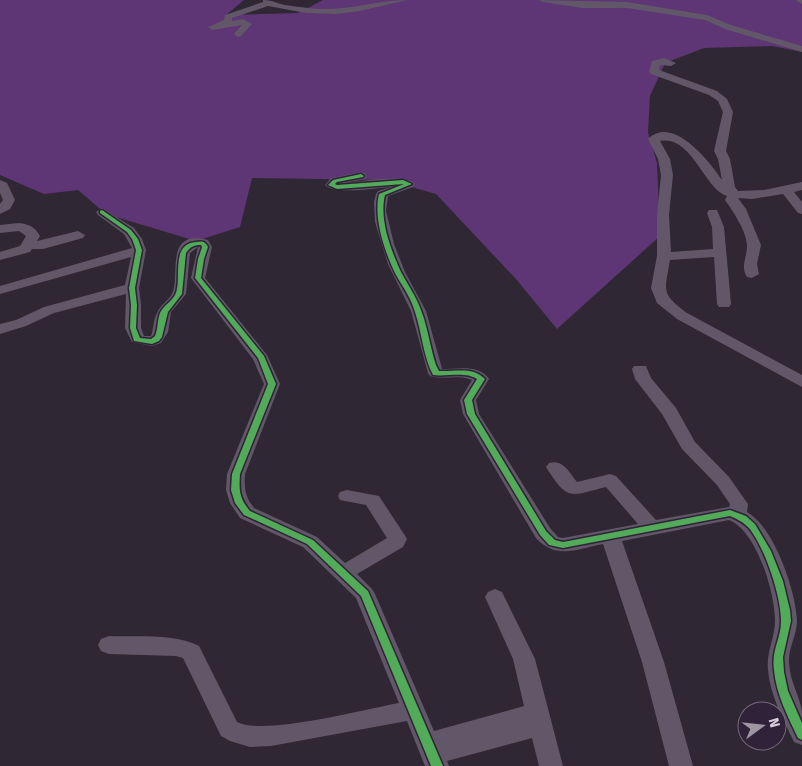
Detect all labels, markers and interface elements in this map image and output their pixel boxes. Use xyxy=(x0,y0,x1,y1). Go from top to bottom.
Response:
north arrow xyxy=(737,701,787,751)
text: N xyxy=(765,716,783,729)

